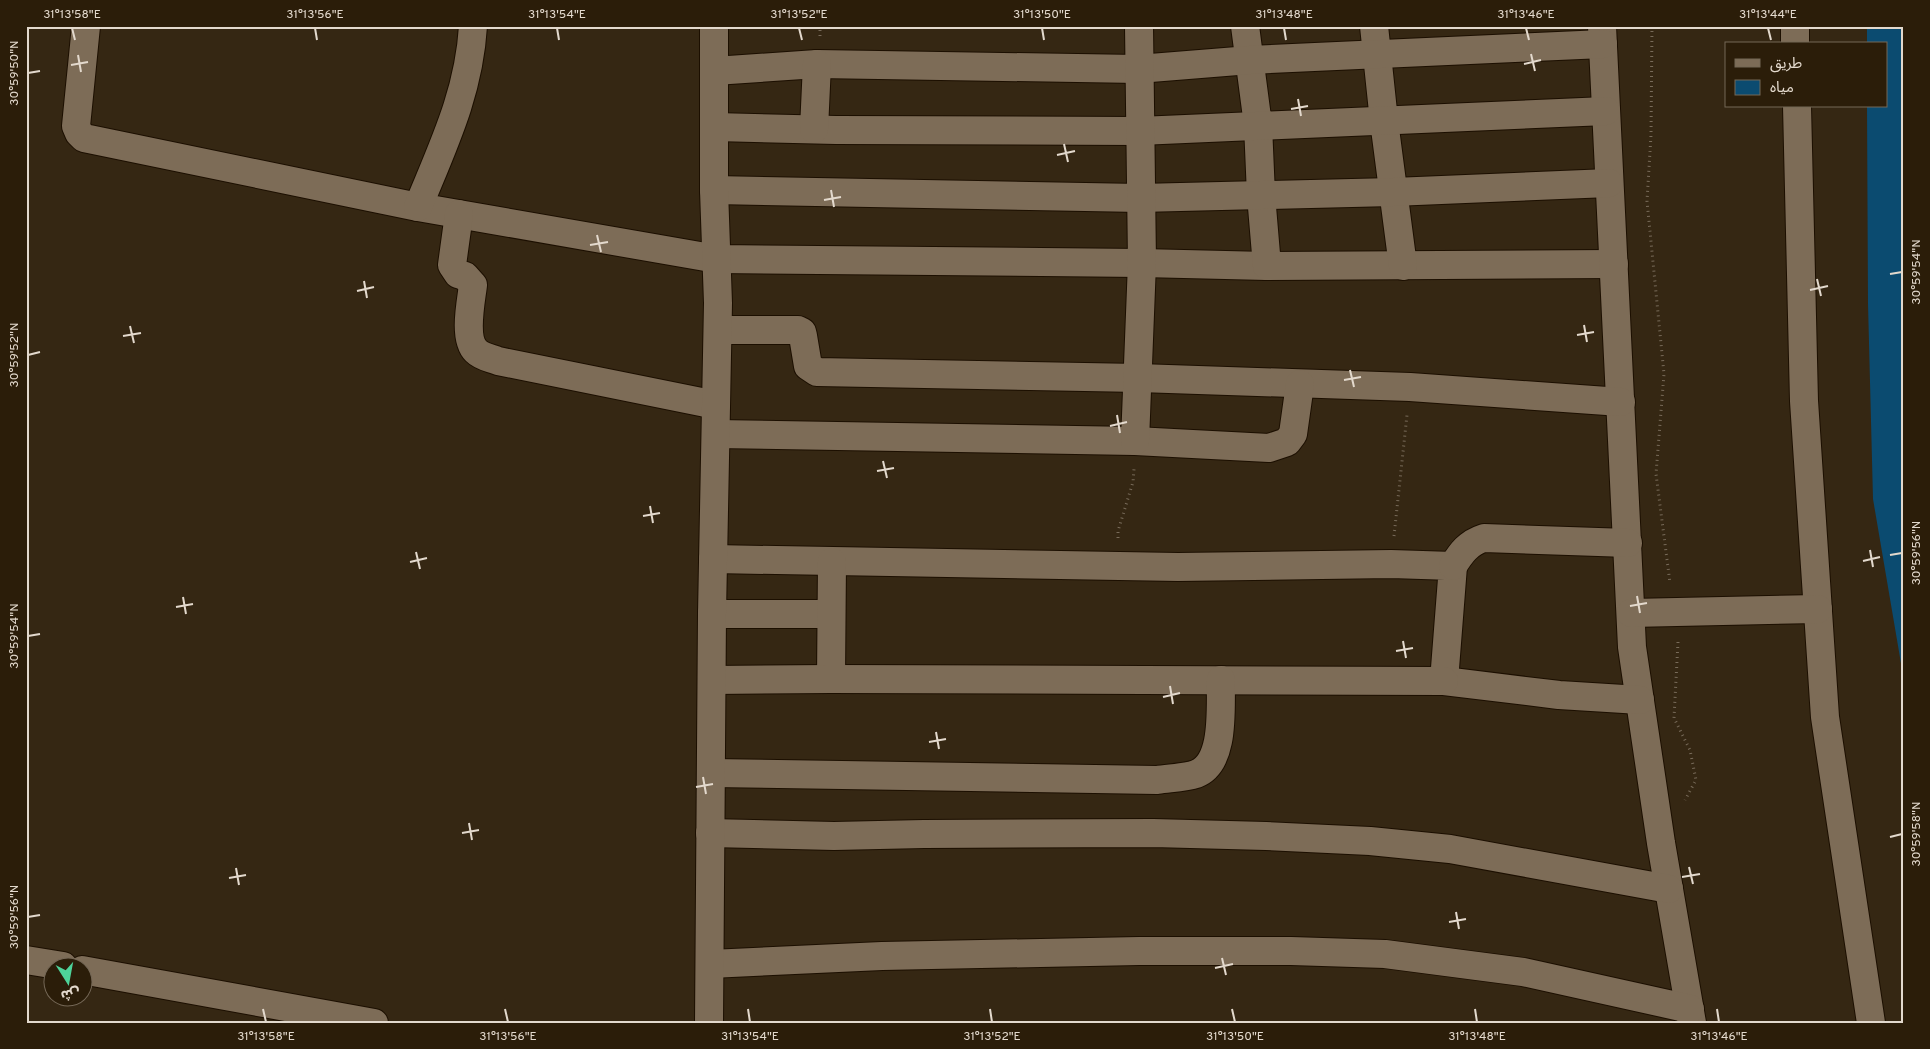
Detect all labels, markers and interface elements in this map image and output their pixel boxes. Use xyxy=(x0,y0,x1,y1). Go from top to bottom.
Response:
text: 31°13'58"E xyxy=(43,7,101,23)
text: 31°13'56"E xyxy=(286,7,344,23)
text: 31°13'54"E xyxy=(528,7,586,23)
text: 31°13'52"E xyxy=(770,7,828,23)
text: 31°13'50"E xyxy=(1013,7,1071,23)
text: 31°13'48"E xyxy=(1255,7,1313,23)
text: 31°13'46"E xyxy=(1497,7,1555,23)
text: 31°13'44"E xyxy=(1739,7,1797,23)
text: 30°59'50"N xyxy=(7,40,23,106)
legend xyxy=(1725,42,1888,108)
text: طريق xyxy=(1770,55,1802,74)
text: مياه xyxy=(1770,79,1794,98)
text: 30°59'54"N xyxy=(1909,239,1925,305)
text: 30°59'52"N xyxy=(7,323,23,387)
text: 30°59'56"N xyxy=(1909,521,1925,585)
text: 30°59'54"N xyxy=(7,603,23,669)
text: 30°59'58"N xyxy=(1909,802,1925,866)
text: 30°59'56"N xyxy=(7,885,23,949)
north arrow xyxy=(42,956,92,1006)
text: ش xyxy=(59,983,81,1003)
text: 31°13'58"E xyxy=(237,1029,295,1045)
text: 31°13'56"E xyxy=(479,1029,537,1045)
text: 31°13'54"E xyxy=(721,1029,779,1045)
text: 31°13'52"E xyxy=(963,1029,1021,1045)
text: 31°13'50"E xyxy=(1206,1029,1264,1045)
text: 31°13'48"E xyxy=(1448,1029,1506,1045)
text: 31°13'46"E xyxy=(1690,1029,1748,1045)

